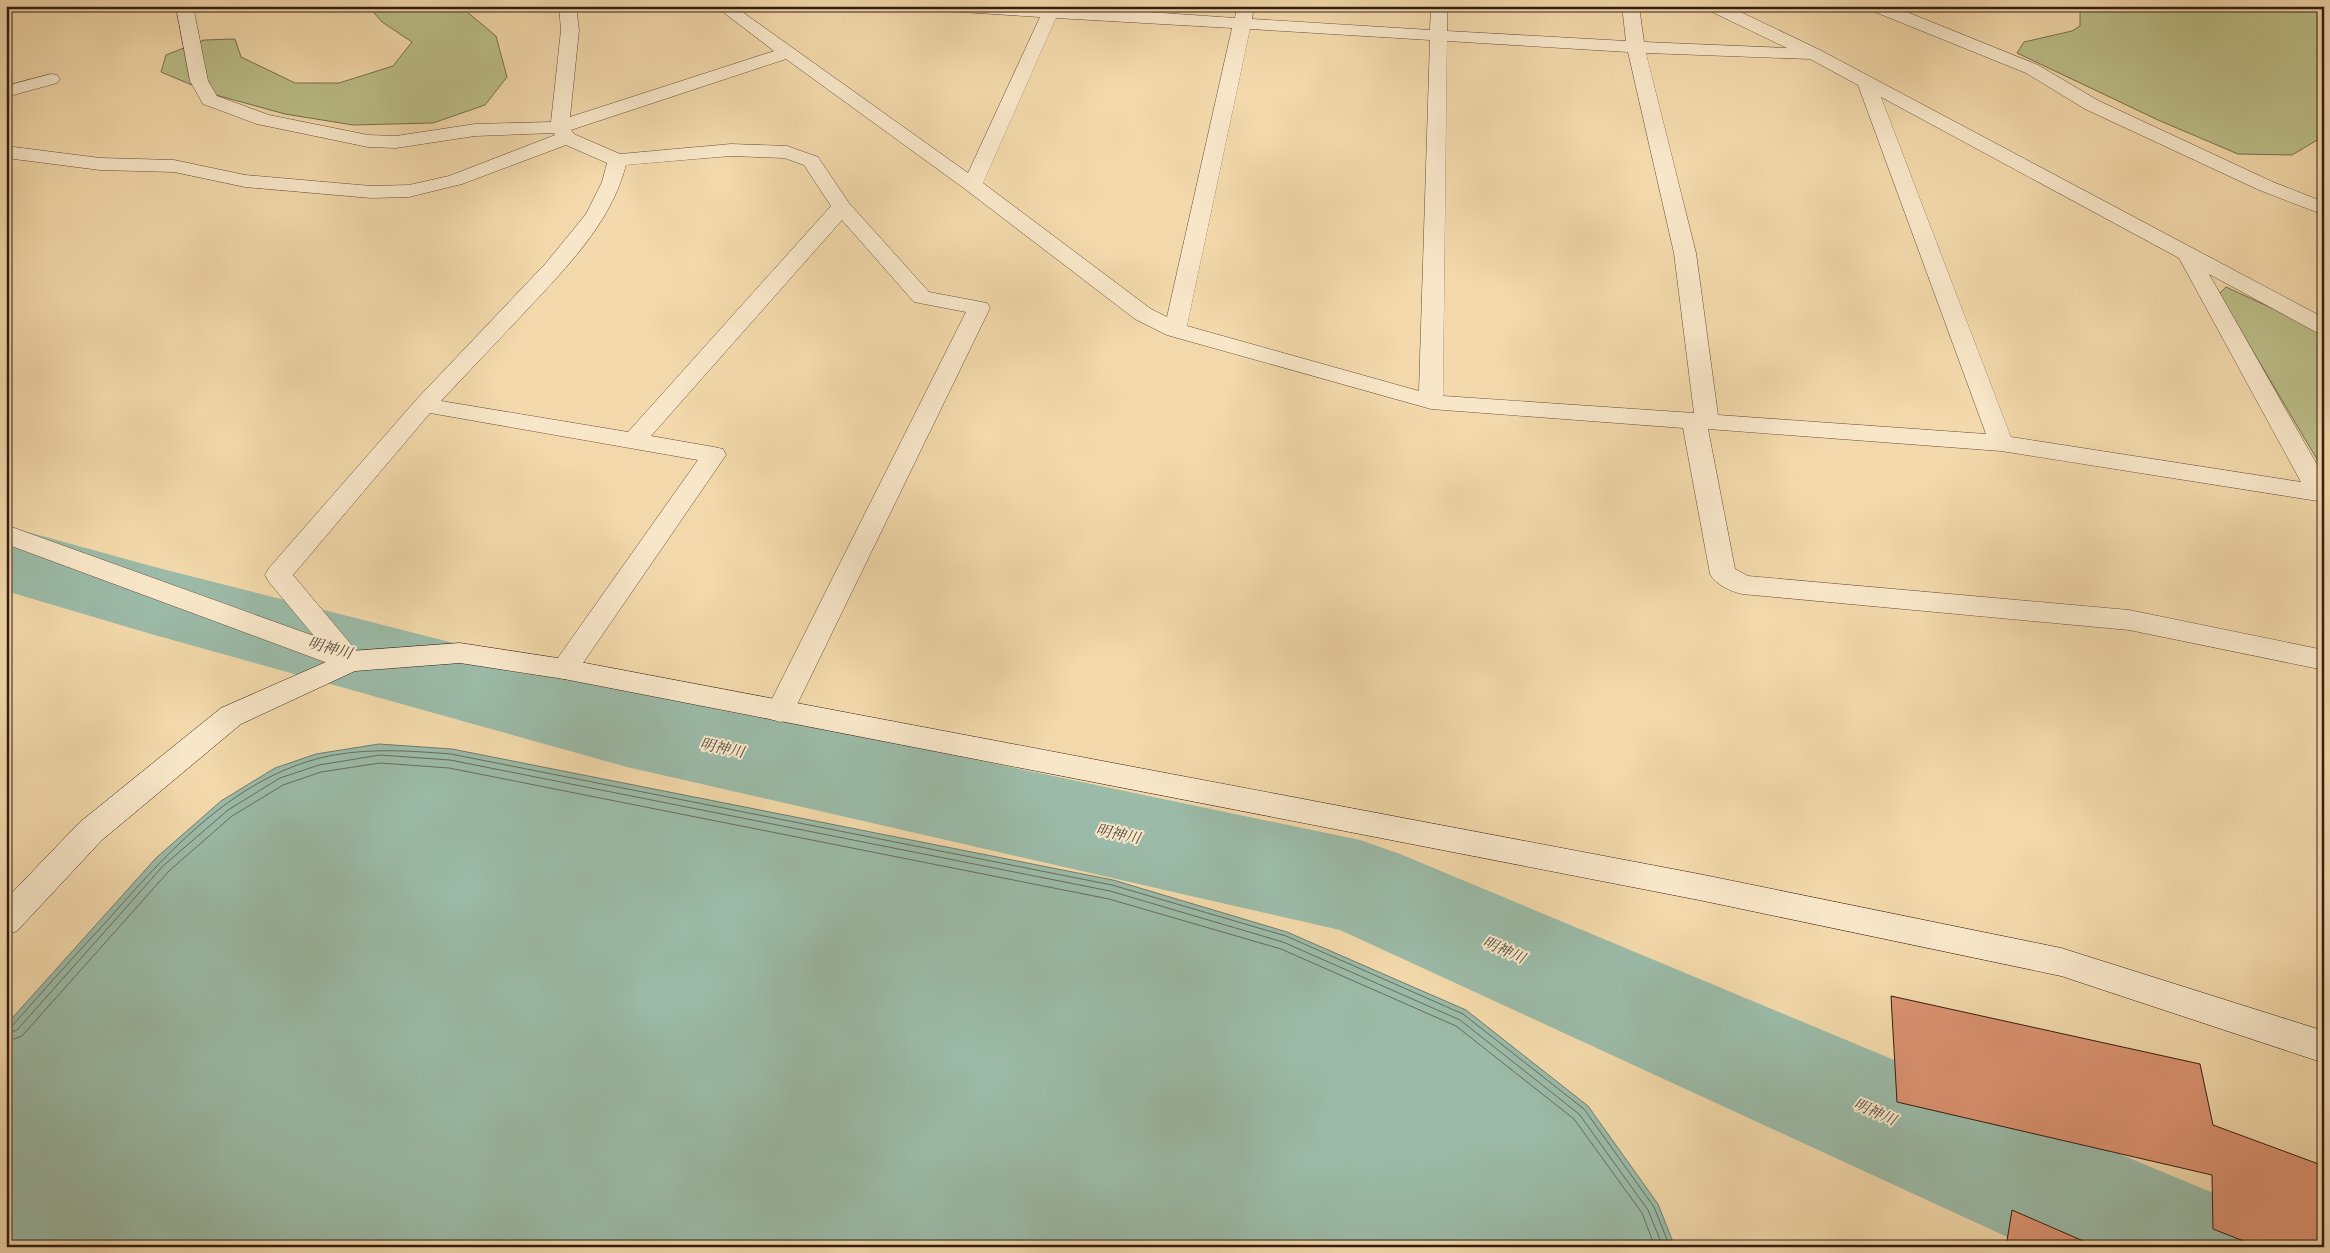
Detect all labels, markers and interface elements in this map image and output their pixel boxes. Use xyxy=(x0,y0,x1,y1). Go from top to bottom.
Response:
water label: 明神川 xyxy=(306,633,356,664)
water label: 明神川 xyxy=(698,734,748,763)
water label: 明神川 xyxy=(1094,820,1144,849)
water label: 明神川 xyxy=(1479,932,1530,969)
water label: 明神川 xyxy=(1850,1094,1901,1131)

